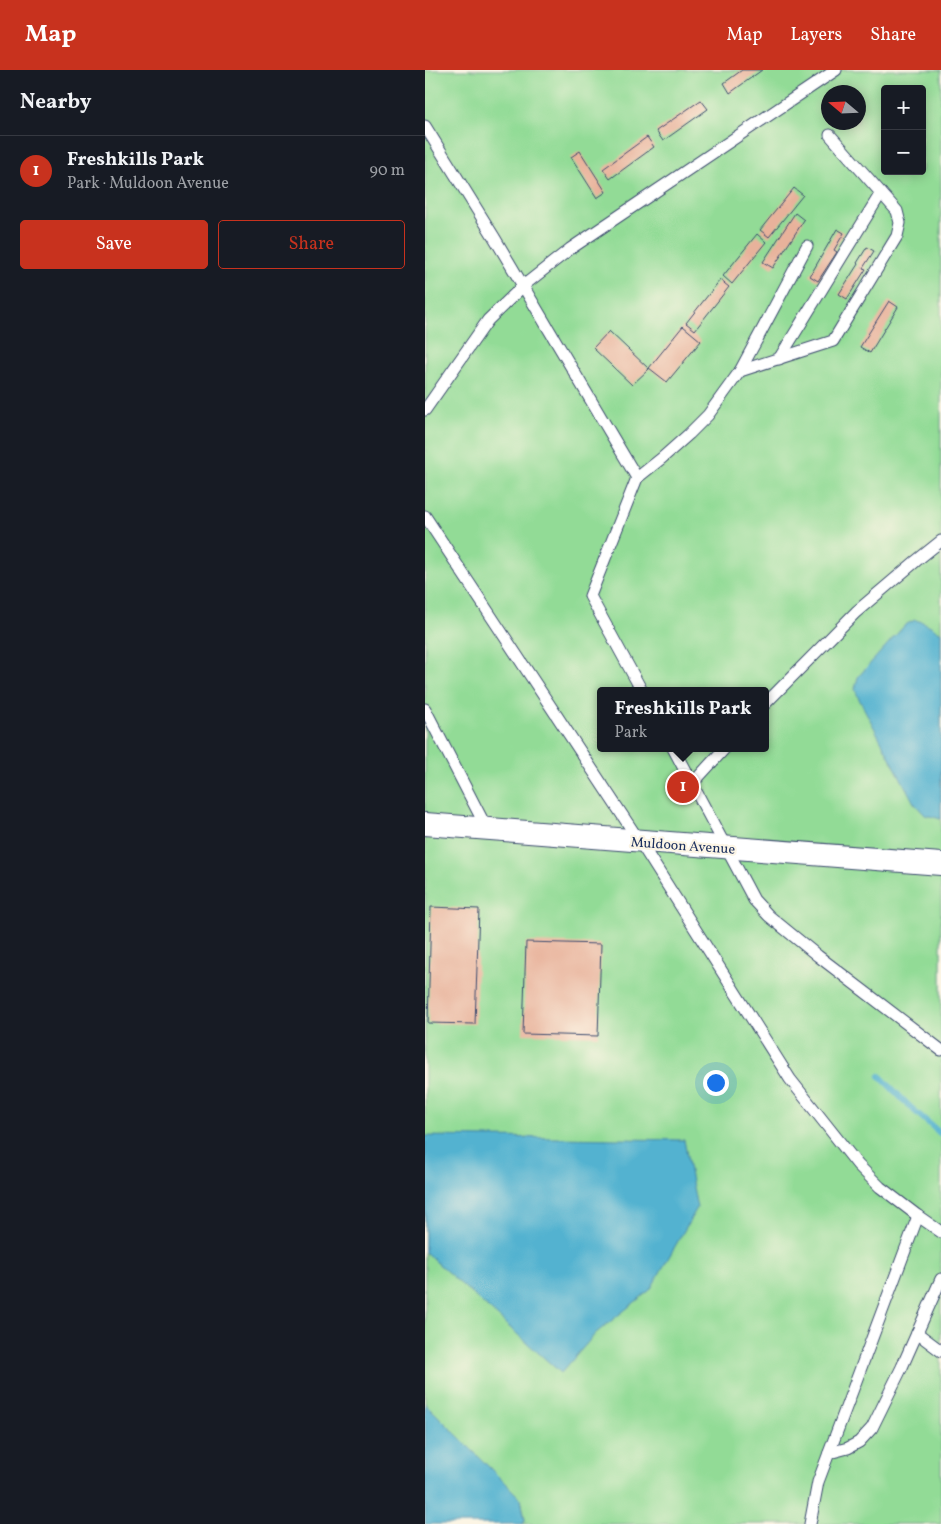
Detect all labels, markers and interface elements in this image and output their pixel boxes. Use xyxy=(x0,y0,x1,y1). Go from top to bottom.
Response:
text: Map xyxy=(25,18,76,52)
text: Map xyxy=(726,23,762,48)
text: Layers xyxy=(790,23,842,48)
text: Share xyxy=(870,23,916,48)
north arrow xyxy=(821,85,866,130)
map controls xyxy=(881,85,926,175)
button: + xyxy=(881,85,926,130)
text: Nearby xyxy=(20,88,91,117)
button: − xyxy=(881,130,926,175)
text: Freshkills Park xyxy=(67,147,204,173)
text: 1 xyxy=(33,160,39,182)
text: 90 m xyxy=(369,160,405,182)
text: Park · Muldoon Avenue xyxy=(67,173,229,195)
button: Save xyxy=(20,220,208,269)
button: Share xyxy=(218,220,405,269)
popup xyxy=(597,687,769,752)
text: Freshkills Park xyxy=(614,696,752,722)
text: Park xyxy=(614,722,647,744)
pin: 1 xyxy=(667,768,699,806)
street label: Muldoon Avenue xyxy=(630,833,736,860)
your location xyxy=(703,1070,729,1096)

